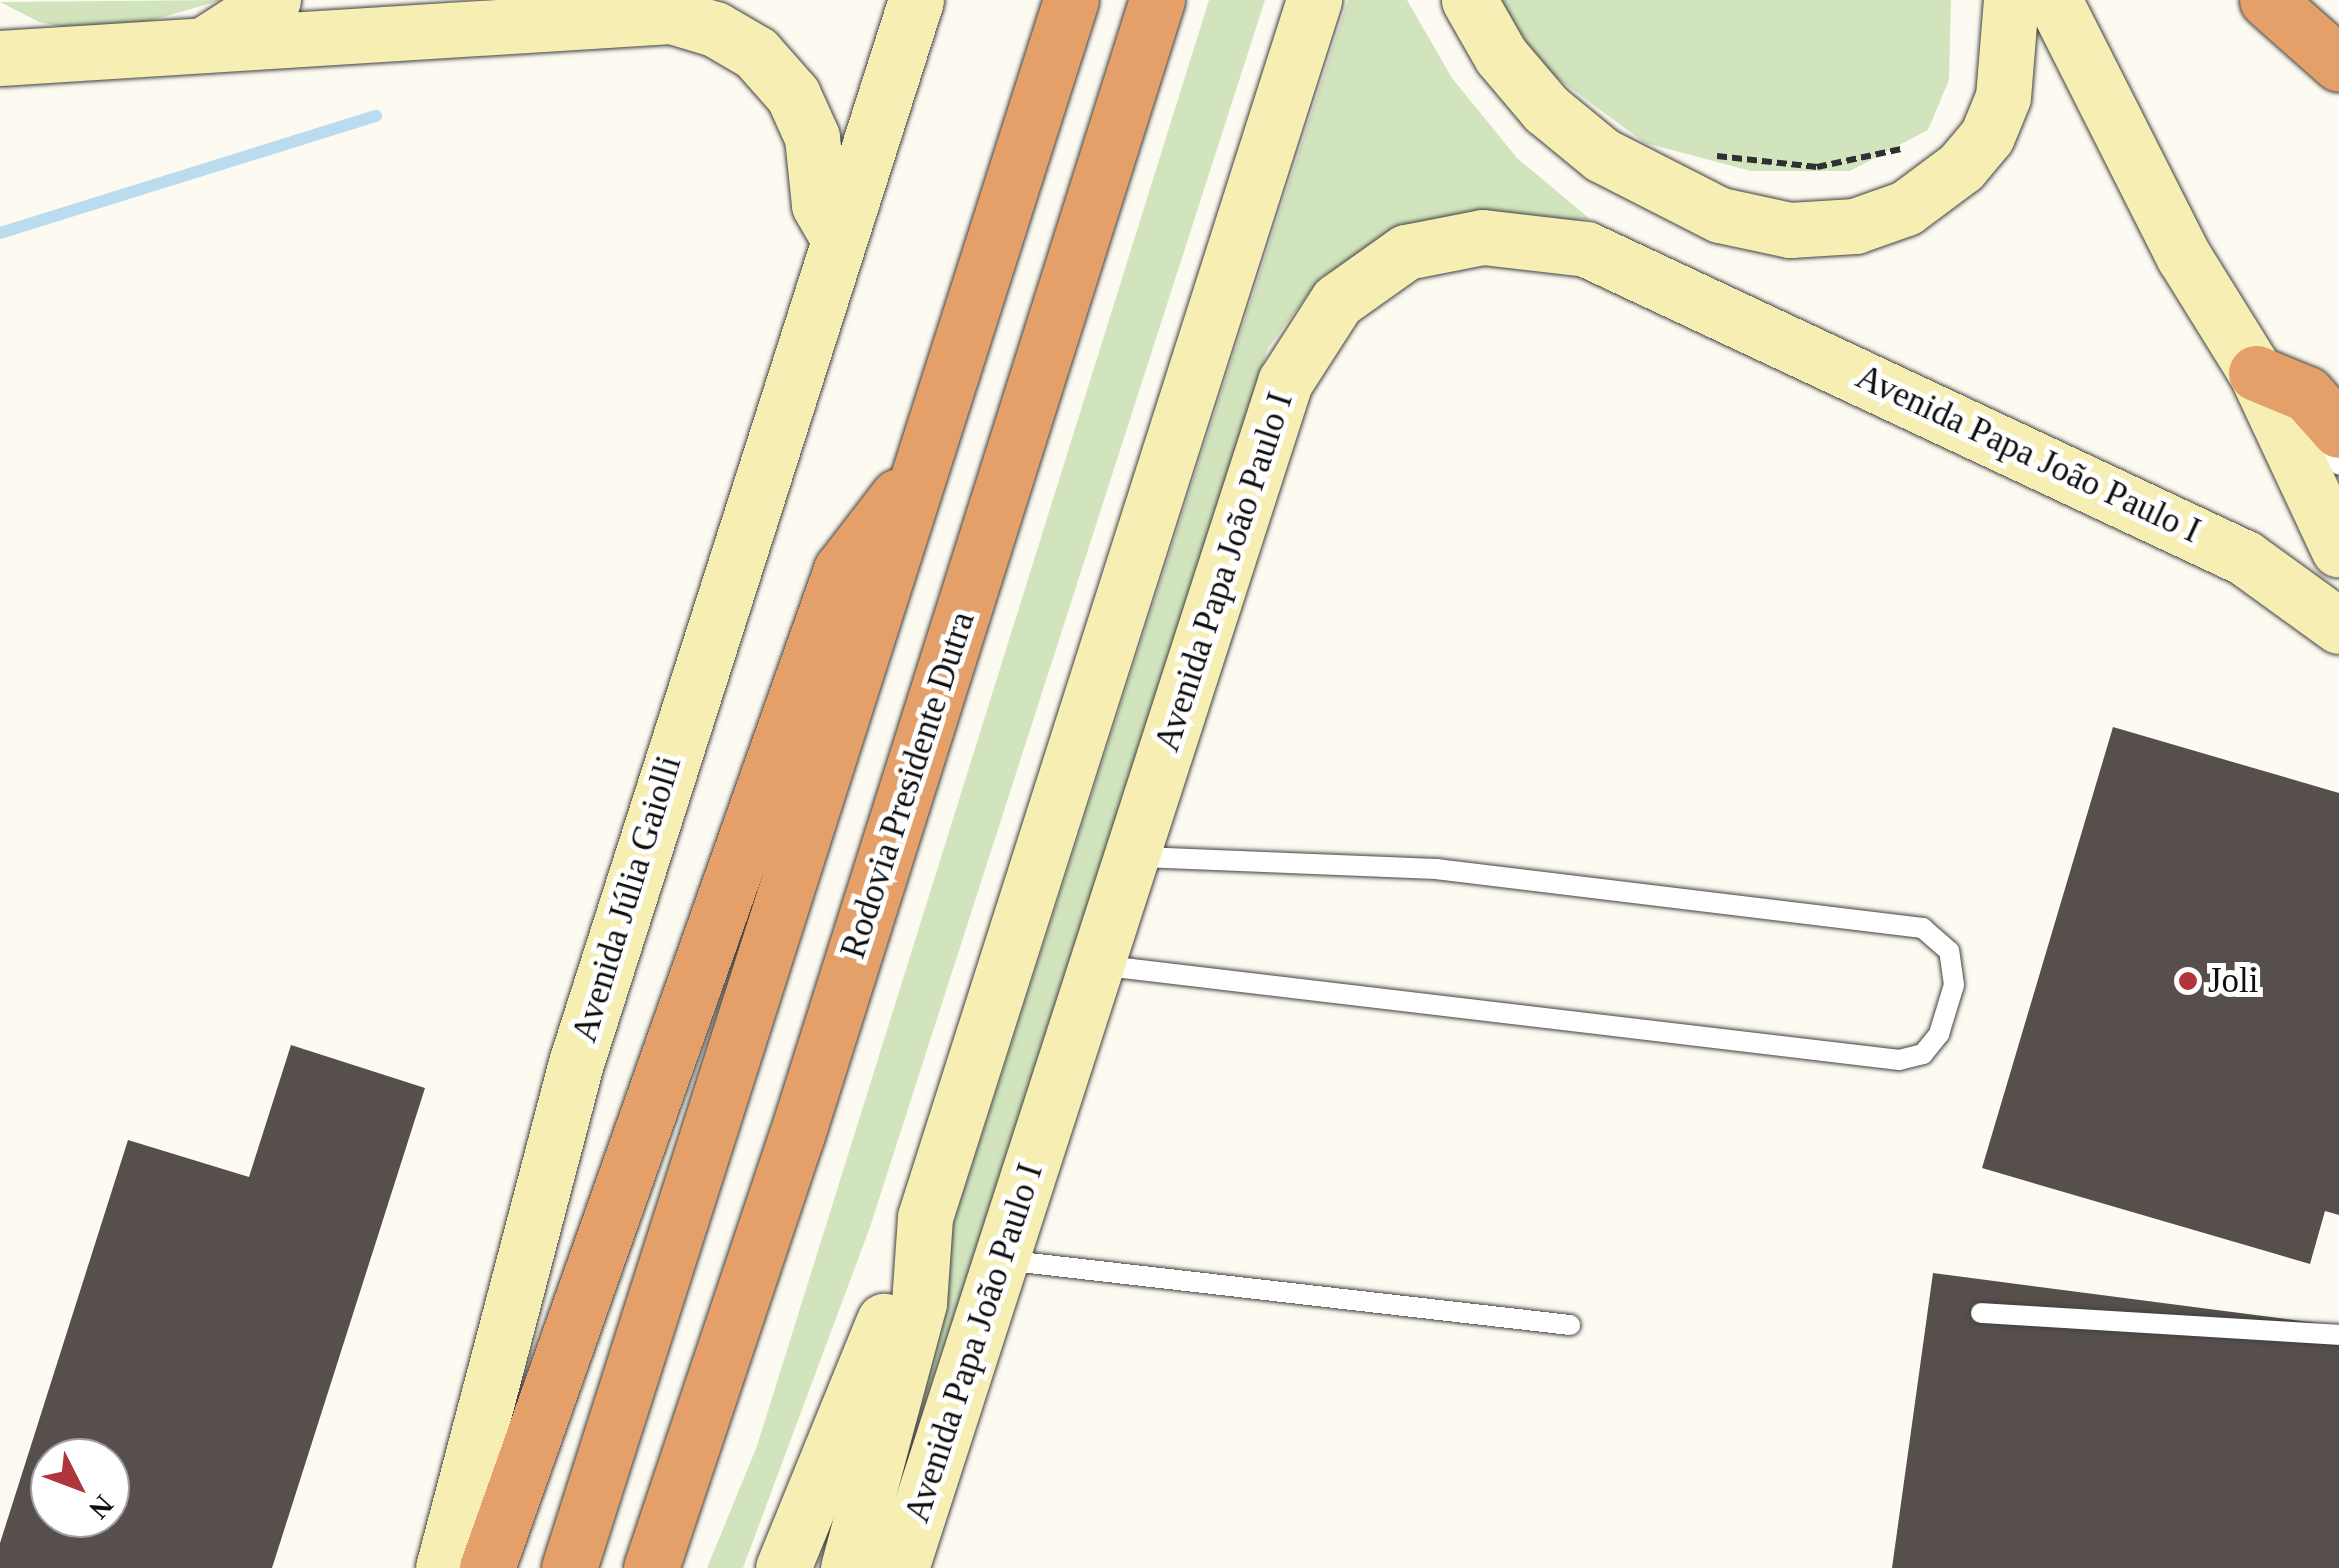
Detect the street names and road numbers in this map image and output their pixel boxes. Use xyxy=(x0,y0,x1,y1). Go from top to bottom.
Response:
street label: Avenida Papa João Paulo I xyxy=(1849,356,2207,552)
street label: Avenida Papa João Paulo I xyxy=(1146,387,1302,757)
street label: Rodovia Presidente Dutra xyxy=(832,607,984,963)
street label: Avenida Júlia Gaiolli xyxy=(564,751,690,1047)
street label: Avenida Papa João Paulo I xyxy=(896,1158,1052,1528)

